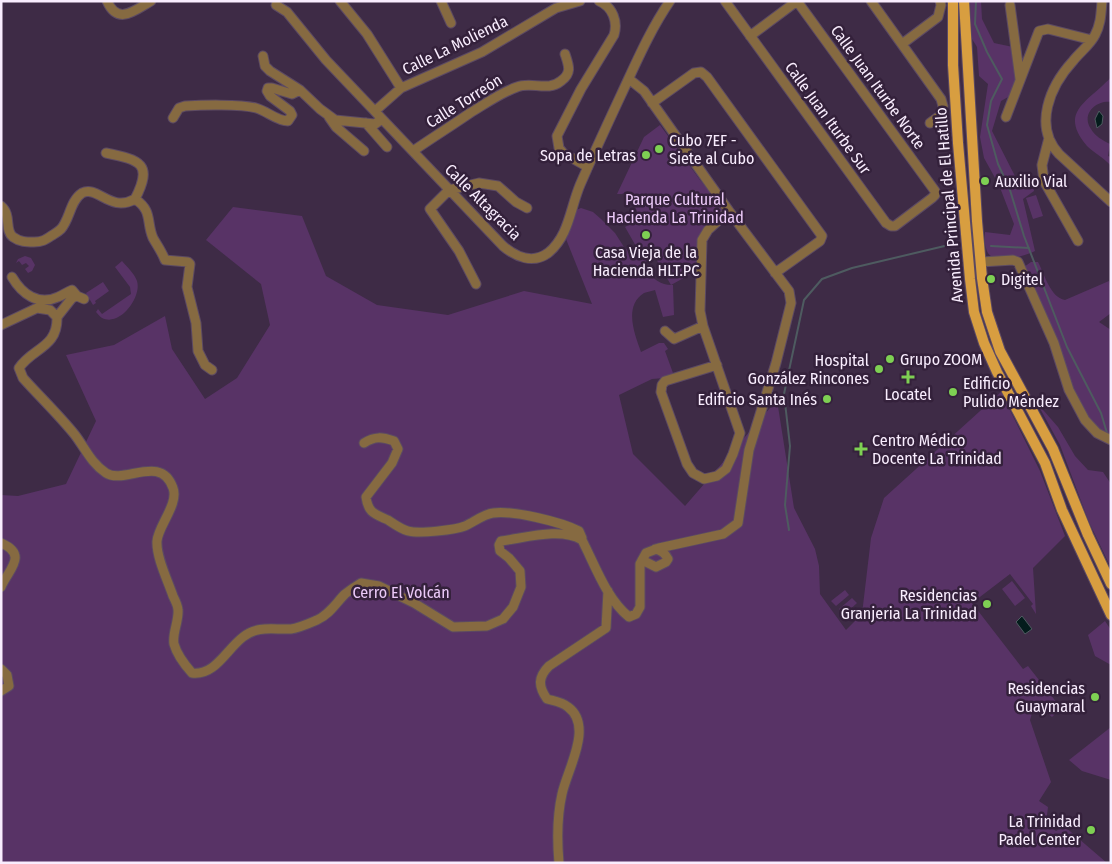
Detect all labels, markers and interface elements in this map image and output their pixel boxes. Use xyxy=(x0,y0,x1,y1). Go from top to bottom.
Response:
street label: Calle La Molienda xyxy=(399,11,511,79)
street label: Calle Juan Iturbe Norte xyxy=(827,21,929,153)
street label: Calle Juan Iturbe Sur xyxy=(781,58,875,178)
street label: Calle Torreón xyxy=(422,70,506,132)
street label: Avenida Principal de El Hatillo xyxy=(931,106,967,304)
place label: Cubo 7EF - Siete al Cubo xyxy=(669,131,754,168)
marker: Cubo 7EF - Siete al Cubo xyxy=(653,143,665,155)
place label: Sopa de Letras xyxy=(540,146,636,165)
marker: Sopa de Letras xyxy=(640,149,652,161)
street label: Calle Altagracia xyxy=(441,160,525,244)
place label: Auxilio Vial xyxy=(995,172,1067,191)
marker: Auxilio Vial xyxy=(979,175,991,187)
park label: Parque Cultural Hacienda La Trinidad xyxy=(606,190,744,227)
marker: Casa Vieja de la Hacienda HLT.PC xyxy=(640,229,652,241)
place label: Casa Vieja de la Hacienda HLT.PC xyxy=(593,243,699,280)
place label: Digitel xyxy=(1001,270,1043,289)
marker: Digitel xyxy=(985,273,997,285)
place label: Grupo ZOOM xyxy=(900,350,982,369)
place label: Hospital González Rincones xyxy=(748,351,869,388)
marker: Grupo ZOOM xyxy=(884,353,896,365)
marker: Hospital González Rincones xyxy=(873,363,885,375)
marker: Locatel xyxy=(902,371,914,383)
place label: Edificio Pulido Méndez xyxy=(963,374,1059,411)
place label: Locatel xyxy=(885,385,931,404)
marker: Edificio Pulido Méndez xyxy=(947,386,959,398)
place label: Edificio Santa Inés xyxy=(697,390,817,409)
marker: Edificio Santa Inés xyxy=(821,393,833,405)
place label: Centro Médico Docente La Trinidad xyxy=(872,431,1002,468)
marker: Centro Médico Docente La Trinidad xyxy=(854,442,868,456)
park label: Cerro El Volcán xyxy=(352,583,450,602)
place label: Residencias Granjeria La Trinidad xyxy=(841,586,977,623)
marker: Residencias Granjeria La Trinidad xyxy=(981,598,993,610)
place label: Residencias Guaymaral xyxy=(1007,679,1085,716)
marker: Residencias Guaymaral xyxy=(1089,691,1101,703)
place label: La Trinidad Padel Center xyxy=(999,812,1081,849)
marker: La Trinidad Padel Center xyxy=(1085,824,1097,836)

